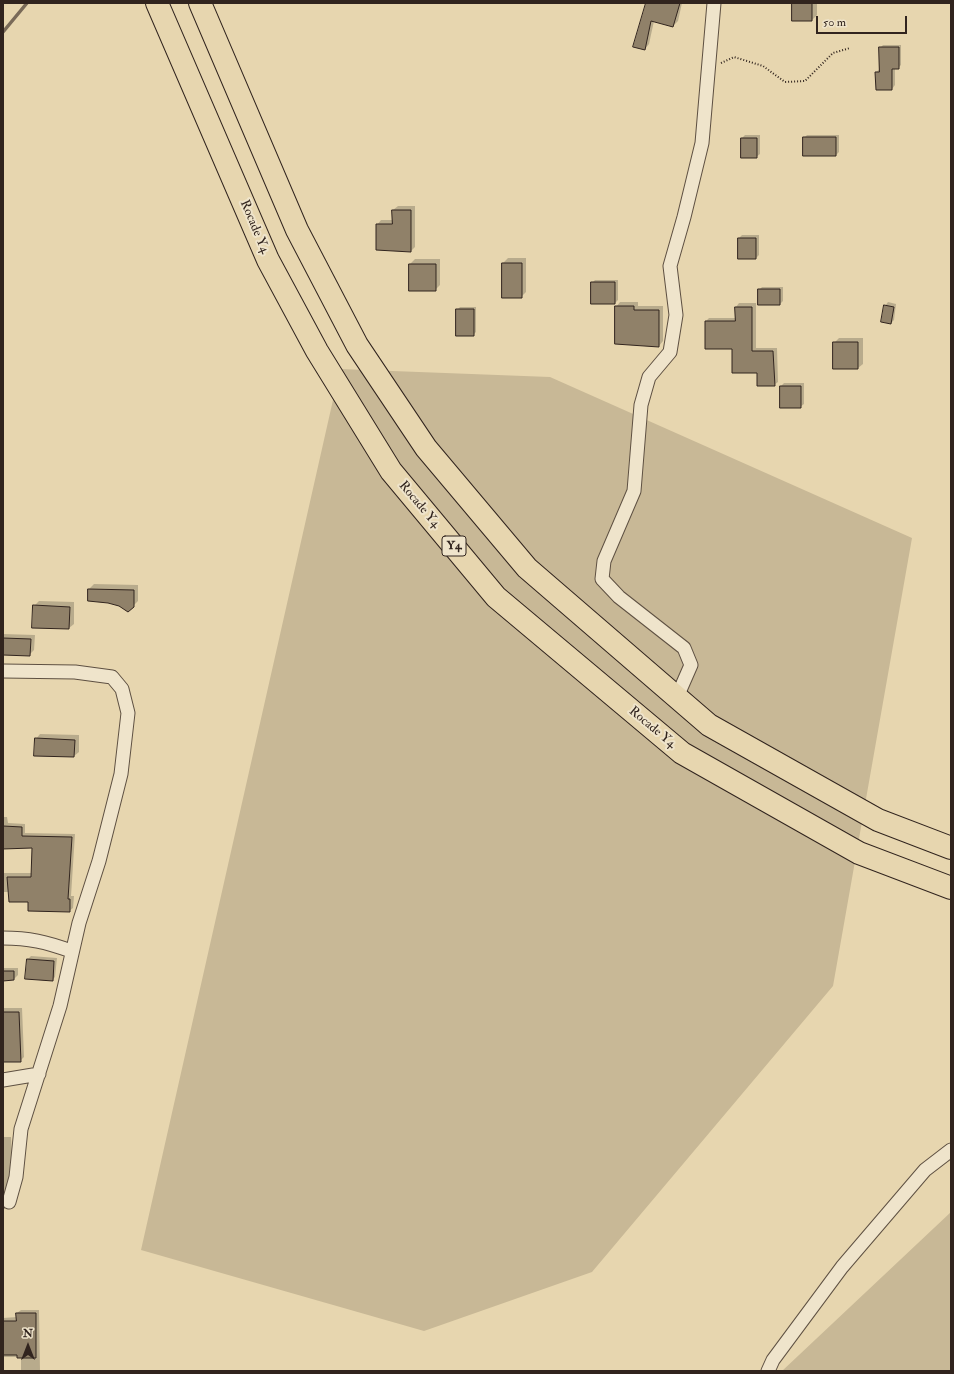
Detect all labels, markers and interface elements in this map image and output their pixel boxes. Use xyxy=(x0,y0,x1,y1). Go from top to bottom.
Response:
scale bar xyxy=(818,8,909,34)
text: 50 m xyxy=(823,15,846,30)
street label: Rocade Y4 xyxy=(236,198,272,256)
street label: Rocade Y4 xyxy=(395,478,443,532)
road number: Y4 xyxy=(442,536,466,556)
street label: Rocade Y4 xyxy=(625,704,679,752)
north arrow xyxy=(8,1326,48,1366)
text: N xyxy=(23,1327,33,1340)

